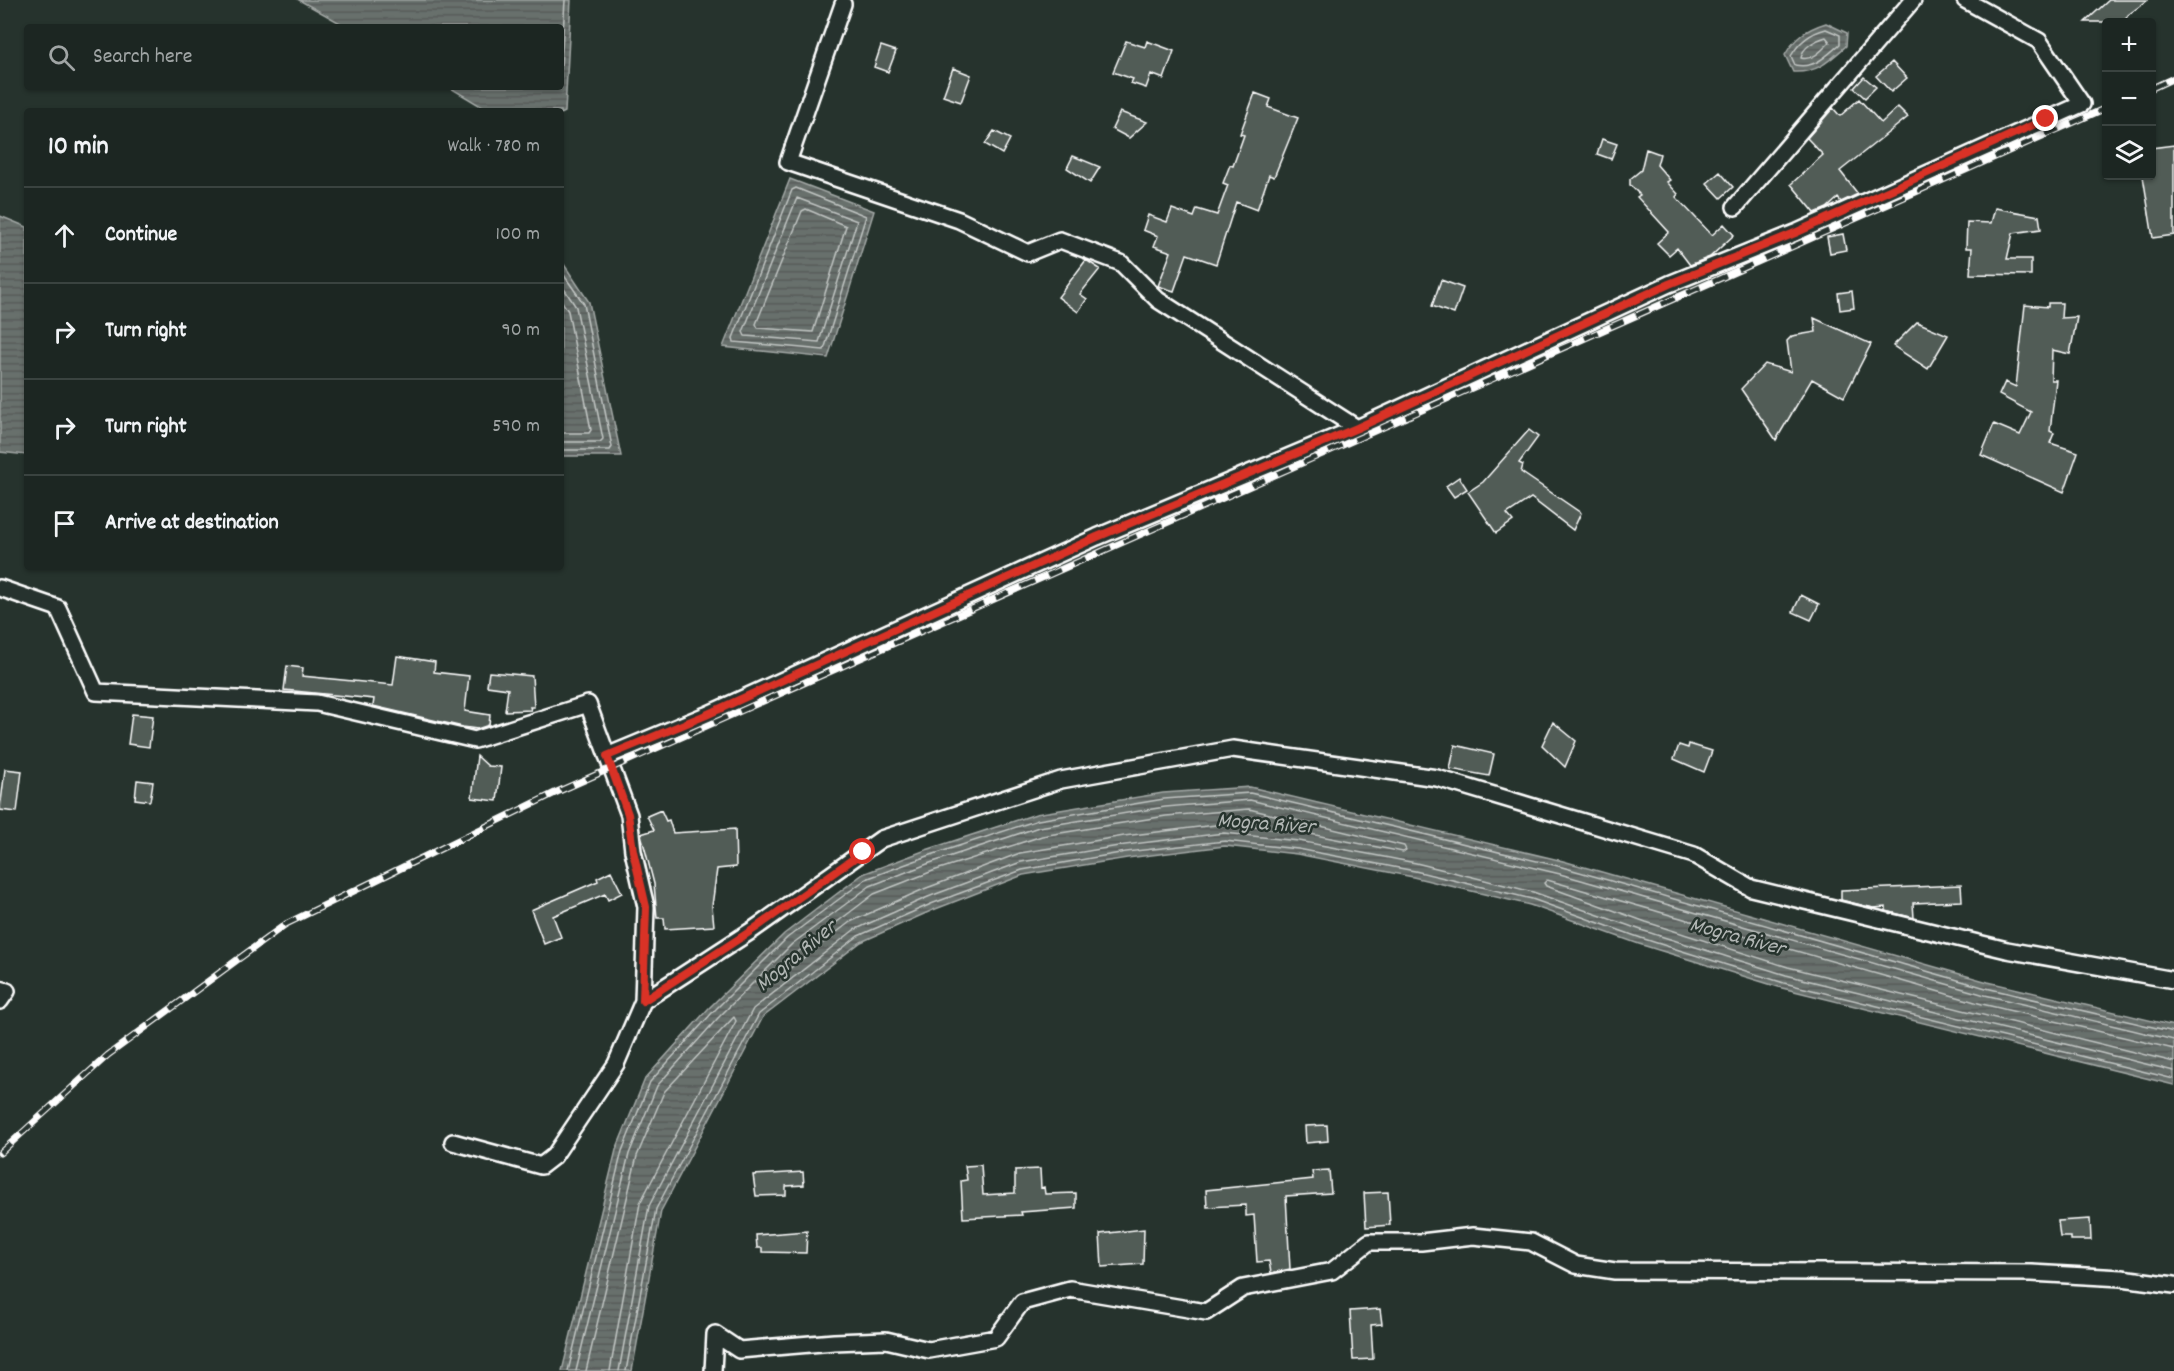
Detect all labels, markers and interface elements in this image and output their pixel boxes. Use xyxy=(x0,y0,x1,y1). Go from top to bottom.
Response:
map controls xyxy=(2102,18,2156,180)
button: + xyxy=(2102,18,2156,72)
search box xyxy=(24,24,564,90)
icon: search xyxy=(45,41,78,74)
text: Search here xyxy=(93,42,192,73)
button: − xyxy=(2102,72,2156,126)
route end xyxy=(2032,105,2058,131)
button: layers xyxy=(2102,126,2156,180)
text: 10 min xyxy=(48,129,108,166)
text: Walk · 780 m xyxy=(448,133,540,161)
icon: ahead xyxy=(48,219,81,252)
text: Continue xyxy=(105,220,177,251)
text: 100 m xyxy=(496,221,540,249)
icon: right xyxy=(48,315,81,348)
text: Turn right xyxy=(105,316,187,347)
text: 90 m xyxy=(502,317,540,345)
icon: right xyxy=(48,411,81,444)
text: Turn right xyxy=(105,412,187,443)
text: 590 m xyxy=(492,413,540,441)
icon: arrive xyxy=(48,507,81,540)
text: Arrive at destination xyxy=(105,508,279,539)
water label: Mogra River xyxy=(1216,806,1319,844)
route start xyxy=(849,838,875,864)
water label: Mogra River xyxy=(1686,910,1791,966)
water label: Mogra River xyxy=(750,912,847,1000)

